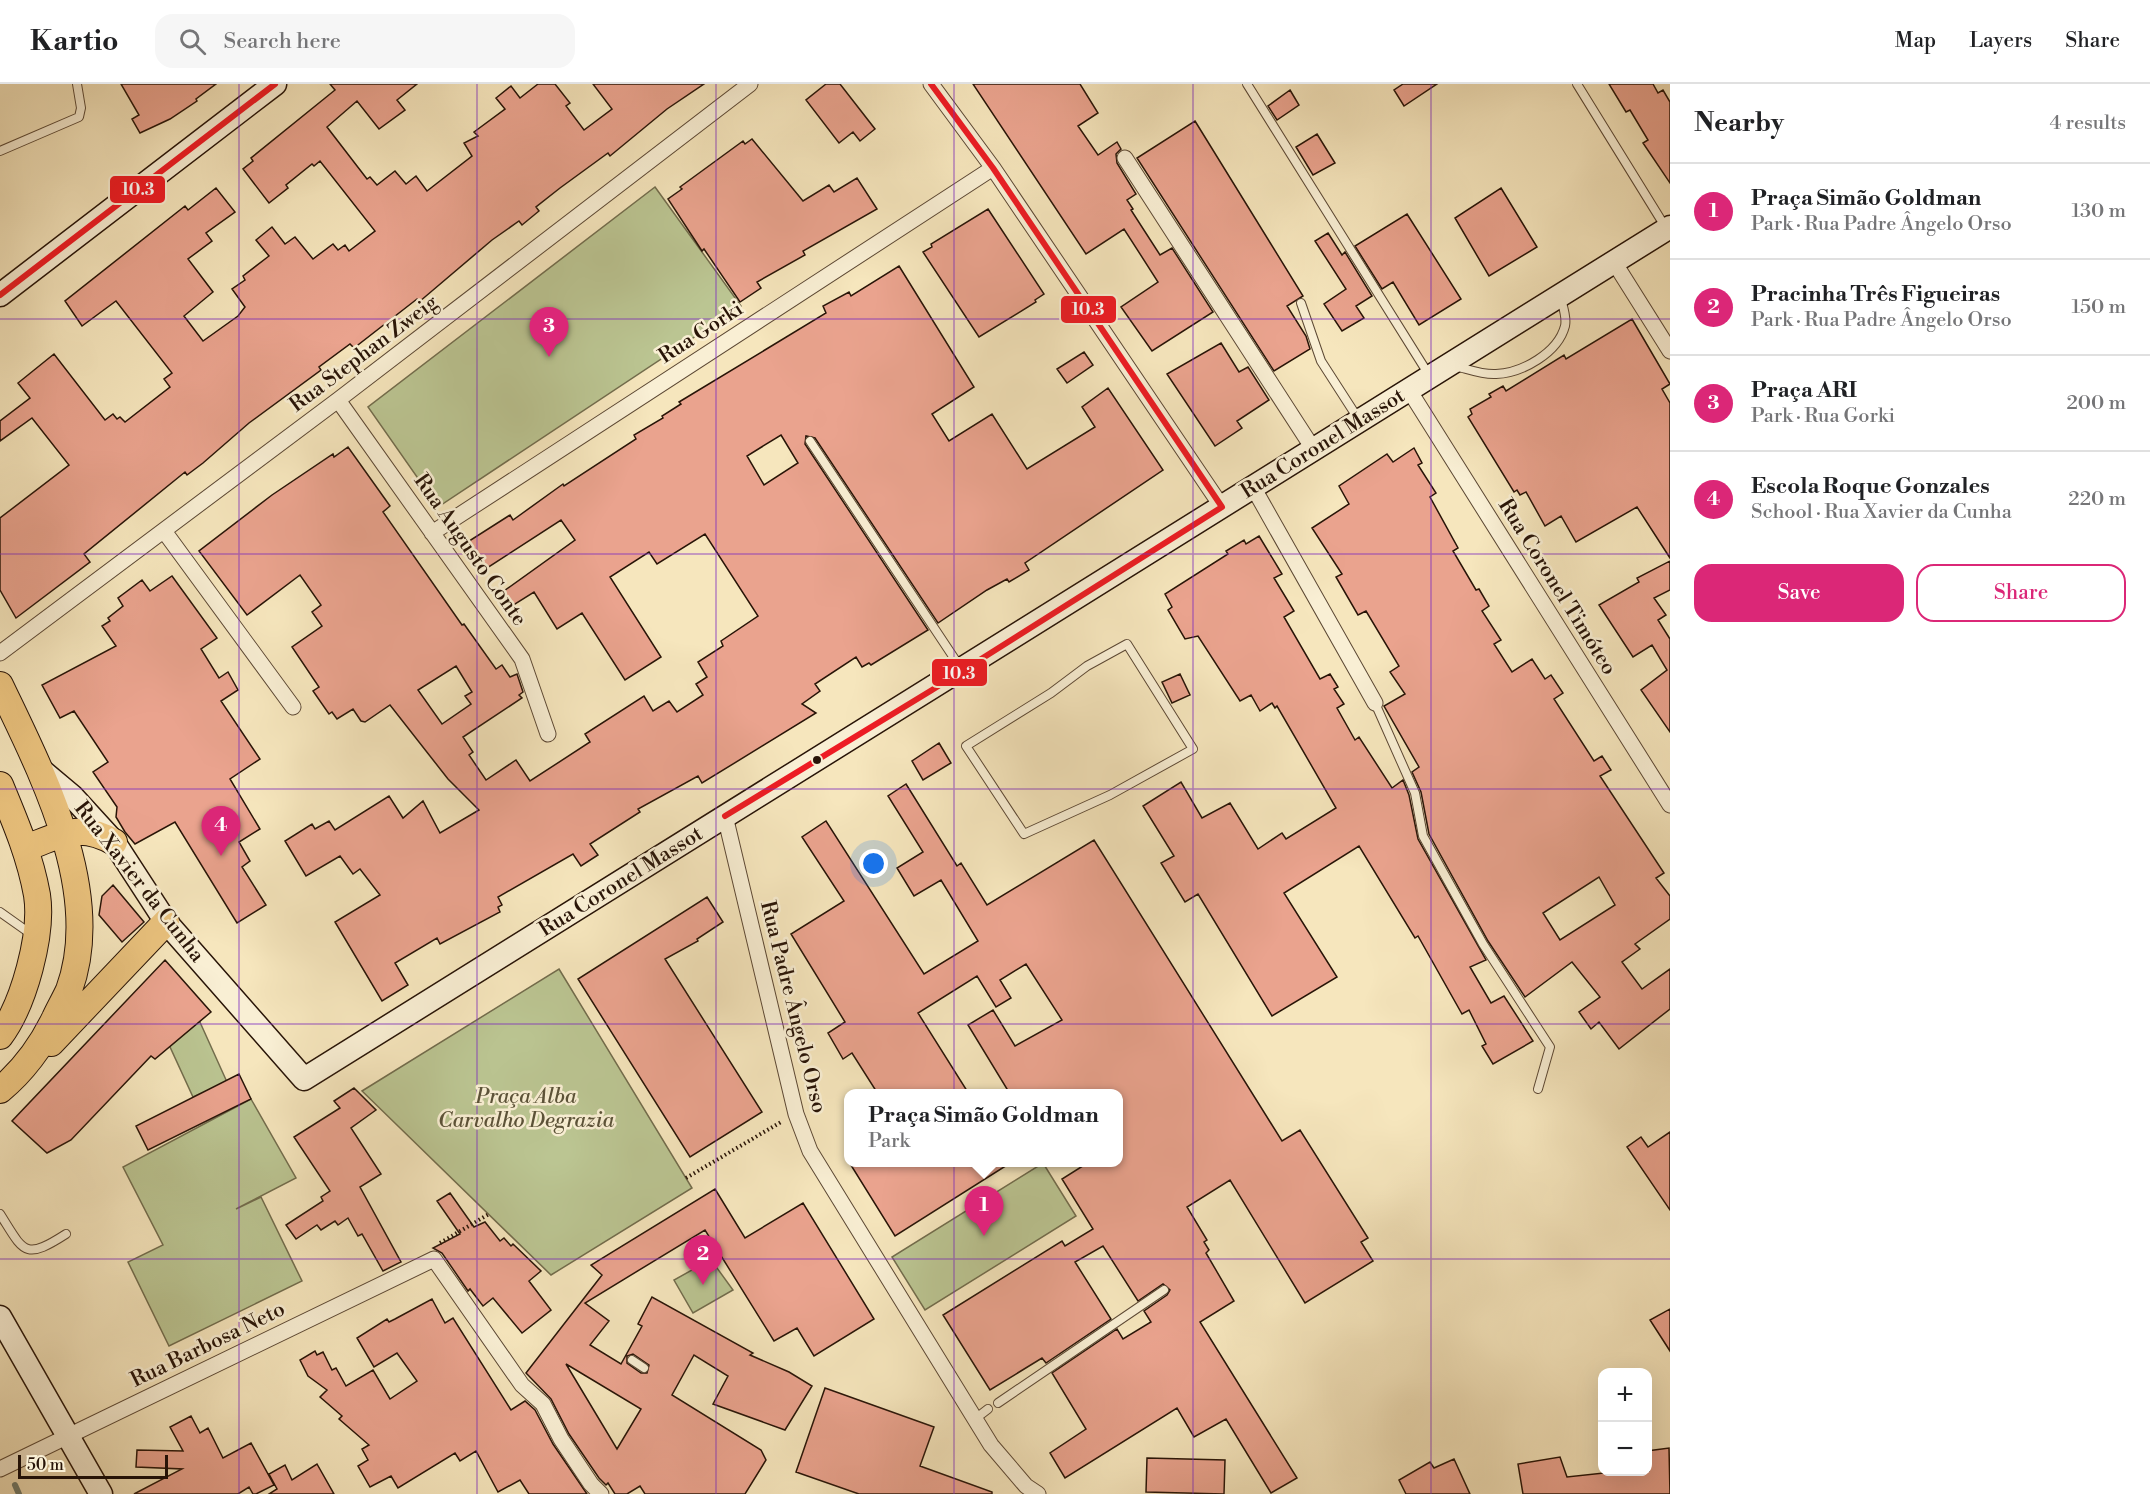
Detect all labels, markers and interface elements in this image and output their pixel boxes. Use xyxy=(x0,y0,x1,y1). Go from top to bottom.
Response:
search box xyxy=(155,14,575,68)
text: Kartio xyxy=(30,24,119,59)
icon: search xyxy=(176,25,209,58)
text: Search here xyxy=(224,28,341,55)
text: Map xyxy=(1895,28,1936,54)
text: Layers xyxy=(1969,28,2032,54)
text: Share xyxy=(2065,28,2120,54)
text: Nearby xyxy=(1694,107,1784,139)
text: 4 results xyxy=(2049,111,2126,136)
line badge: 10.3 xyxy=(109,175,166,204)
text: 10.3 xyxy=(122,180,155,200)
text: Praça Simão Goldman xyxy=(1751,185,1981,212)
text: 1 xyxy=(1709,199,1718,224)
text: 130 m xyxy=(2071,199,2126,224)
text: Park · Rua Padre Ângelo Orso xyxy=(1751,212,2012,237)
text: Pracinha Três Figueiras xyxy=(1751,281,2000,308)
street label: Rua Stephan Zweig xyxy=(284,290,444,418)
line badge: 10.3 xyxy=(1060,295,1117,324)
text: 2 xyxy=(1707,295,1720,320)
text: 150 m xyxy=(2071,295,2126,320)
street label: Rua Gorki xyxy=(654,296,748,370)
text: 10.3 xyxy=(1072,300,1105,320)
pin: 3 xyxy=(530,308,568,357)
text: Park · Rua Padre Ângelo Orso xyxy=(1751,308,2012,333)
text: Praça ARI xyxy=(1751,377,1857,404)
street label: Rua Coronel Massot xyxy=(1236,383,1410,505)
text: 3 xyxy=(1707,391,1720,416)
text: 200 m xyxy=(2066,391,2126,416)
text: Park · Rua Gorki xyxy=(1751,404,1895,429)
street label: Rua Augusto Conte xyxy=(408,469,532,631)
text: Escola Roque Gonzales xyxy=(1751,473,1990,500)
text: 4 xyxy=(1707,487,1720,512)
text: 220 m xyxy=(2068,487,2126,512)
street label: Rua Coronel Timóteo xyxy=(1492,494,1622,680)
text: School · Rua Xavier da Cunha xyxy=(1751,500,2012,525)
button: Save xyxy=(1694,564,1904,622)
button: Share xyxy=(1916,564,2126,622)
line badge: 10.3 xyxy=(931,658,988,687)
text: 10.3 xyxy=(943,664,976,684)
unlabelled marker xyxy=(811,754,823,766)
street label: Rua Xavier da Cunha xyxy=(68,796,210,968)
pin: 4 xyxy=(202,806,240,856)
street label: Rua Coronel Massot xyxy=(534,821,708,943)
your location xyxy=(859,849,888,878)
street label: Rua Padre Ângelo Orso xyxy=(754,898,834,1116)
park label: Praça Alba Carvalho Degrazia xyxy=(438,1084,614,1134)
popup xyxy=(844,1089,1123,1167)
text: Praça Simão Goldman xyxy=(868,1102,1099,1129)
text: Park xyxy=(868,1129,910,1154)
pin: 1 xyxy=(964,1186,1004,1236)
pin: 2 xyxy=(684,1236,722,1285)
street label: Rua Barbosa Neto xyxy=(127,1296,289,1394)
map controls xyxy=(1598,1368,1652,1476)
button: + xyxy=(1598,1368,1652,1422)
button: − xyxy=(1598,1422,1652,1476)
scale bar xyxy=(18,1452,168,1480)
text: 50 m xyxy=(27,1455,64,1475)

